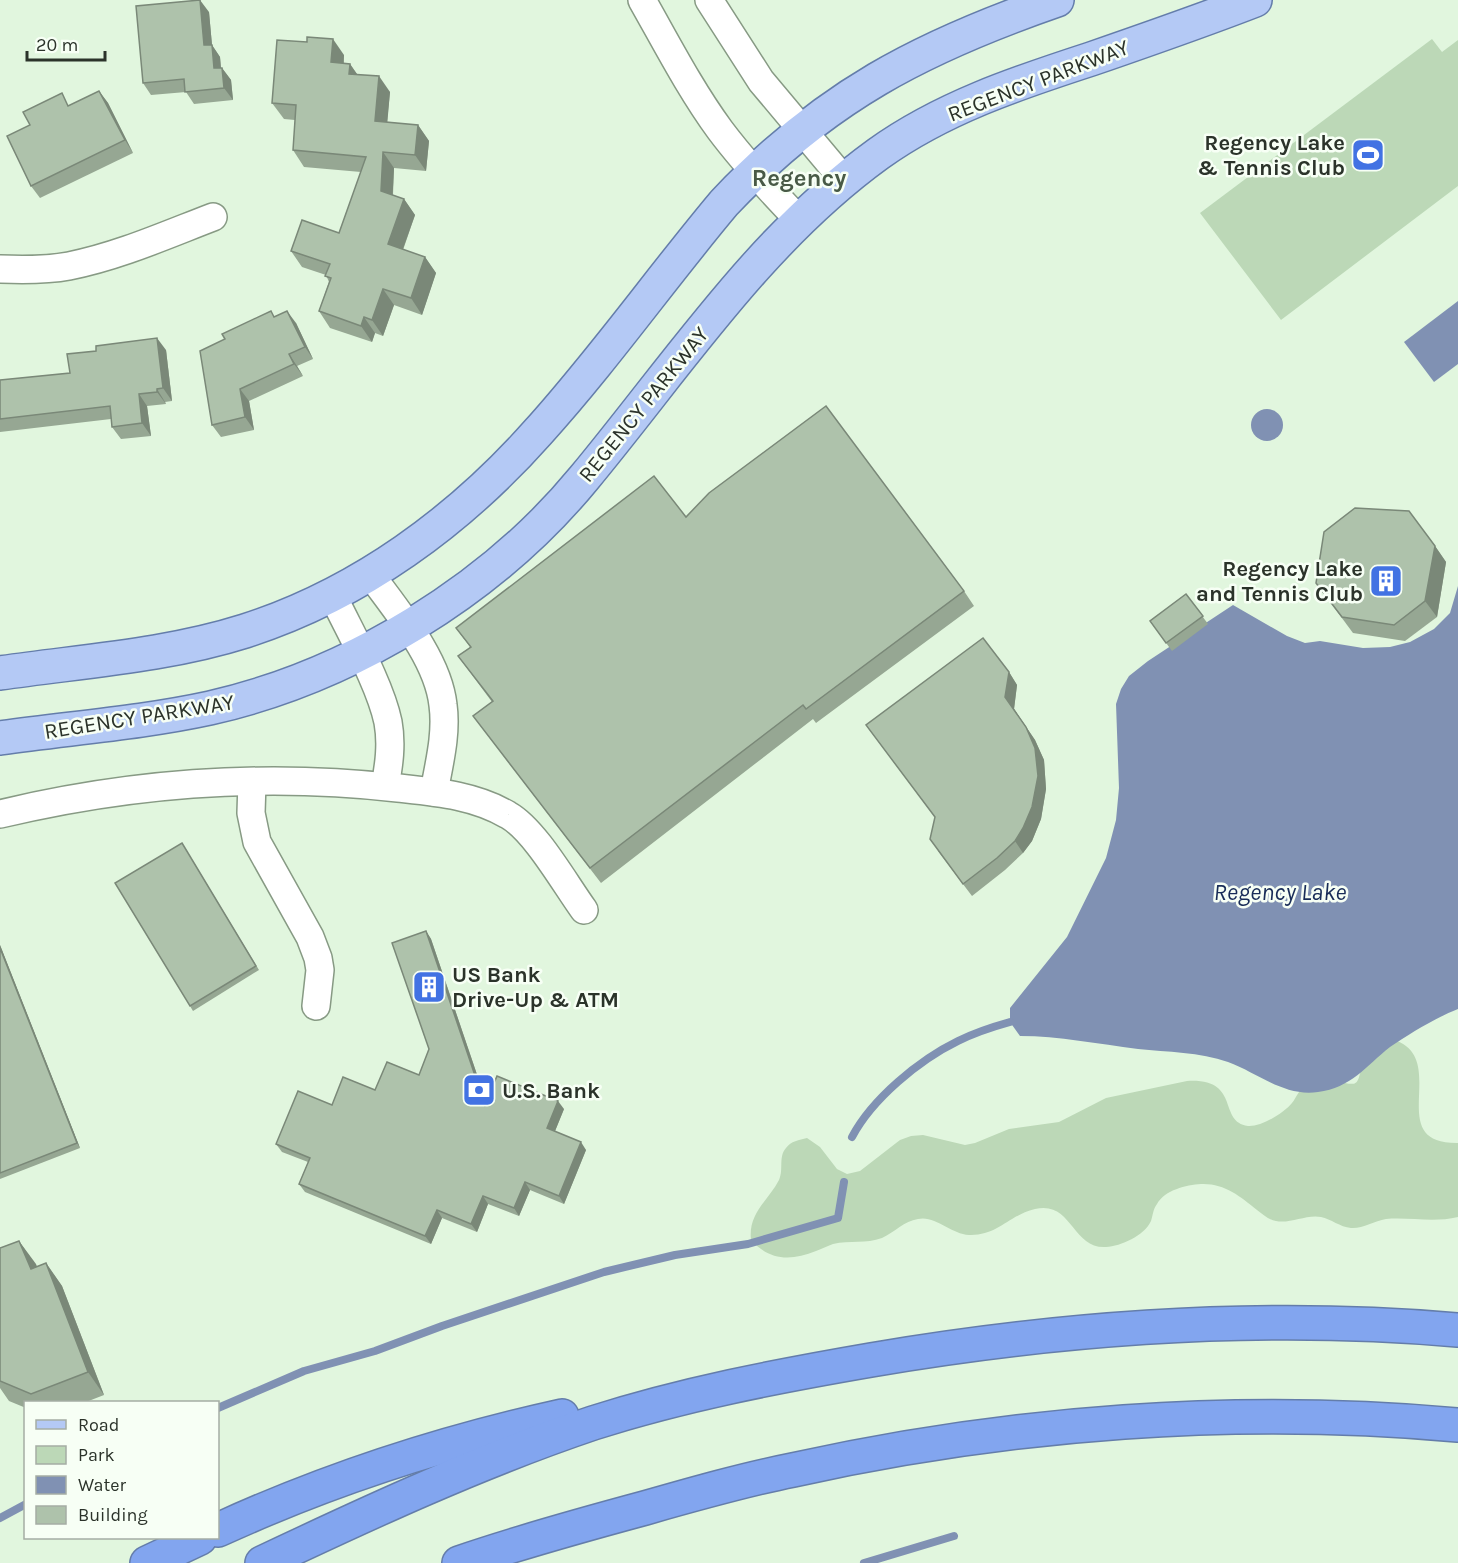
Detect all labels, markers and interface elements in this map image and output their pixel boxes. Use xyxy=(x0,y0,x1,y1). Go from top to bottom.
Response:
scale bar xyxy=(27,24,105,62)
text: 20 m xyxy=(36,34,78,56)
street label: REGENCY PARKWAY xyxy=(944,34,1133,127)
place label: Regency Lake & Tennis Club xyxy=(1197,130,1345,181)
sports icon: Regency Lake & Tennis Club xyxy=(1350,137,1386,173)
district label: Regency xyxy=(752,164,846,192)
street label: REGENCY PARKWAY xyxy=(573,322,714,487)
place label: Regency Lake and Tennis Club xyxy=(1196,556,1363,607)
building icon: Regency Lake and Tennis Club xyxy=(1368,563,1404,599)
street label: REGENCY PARKWAY xyxy=(42,689,236,745)
water label: Regency Lake xyxy=(1214,878,1346,906)
place label: US Bank Drive-Up & ATM xyxy=(452,962,619,1013)
building icon: US Bank Drive-Up & ATM xyxy=(411,969,447,1005)
bank icon: U.S. Bank xyxy=(461,1072,497,1108)
place label: U.S. Bank xyxy=(502,1078,600,1104)
legend xyxy=(24,1401,219,1539)
text: Road xyxy=(78,1414,119,1436)
text: Park xyxy=(78,1444,115,1466)
text: Water xyxy=(78,1474,126,1496)
text: Building xyxy=(78,1504,148,1526)

